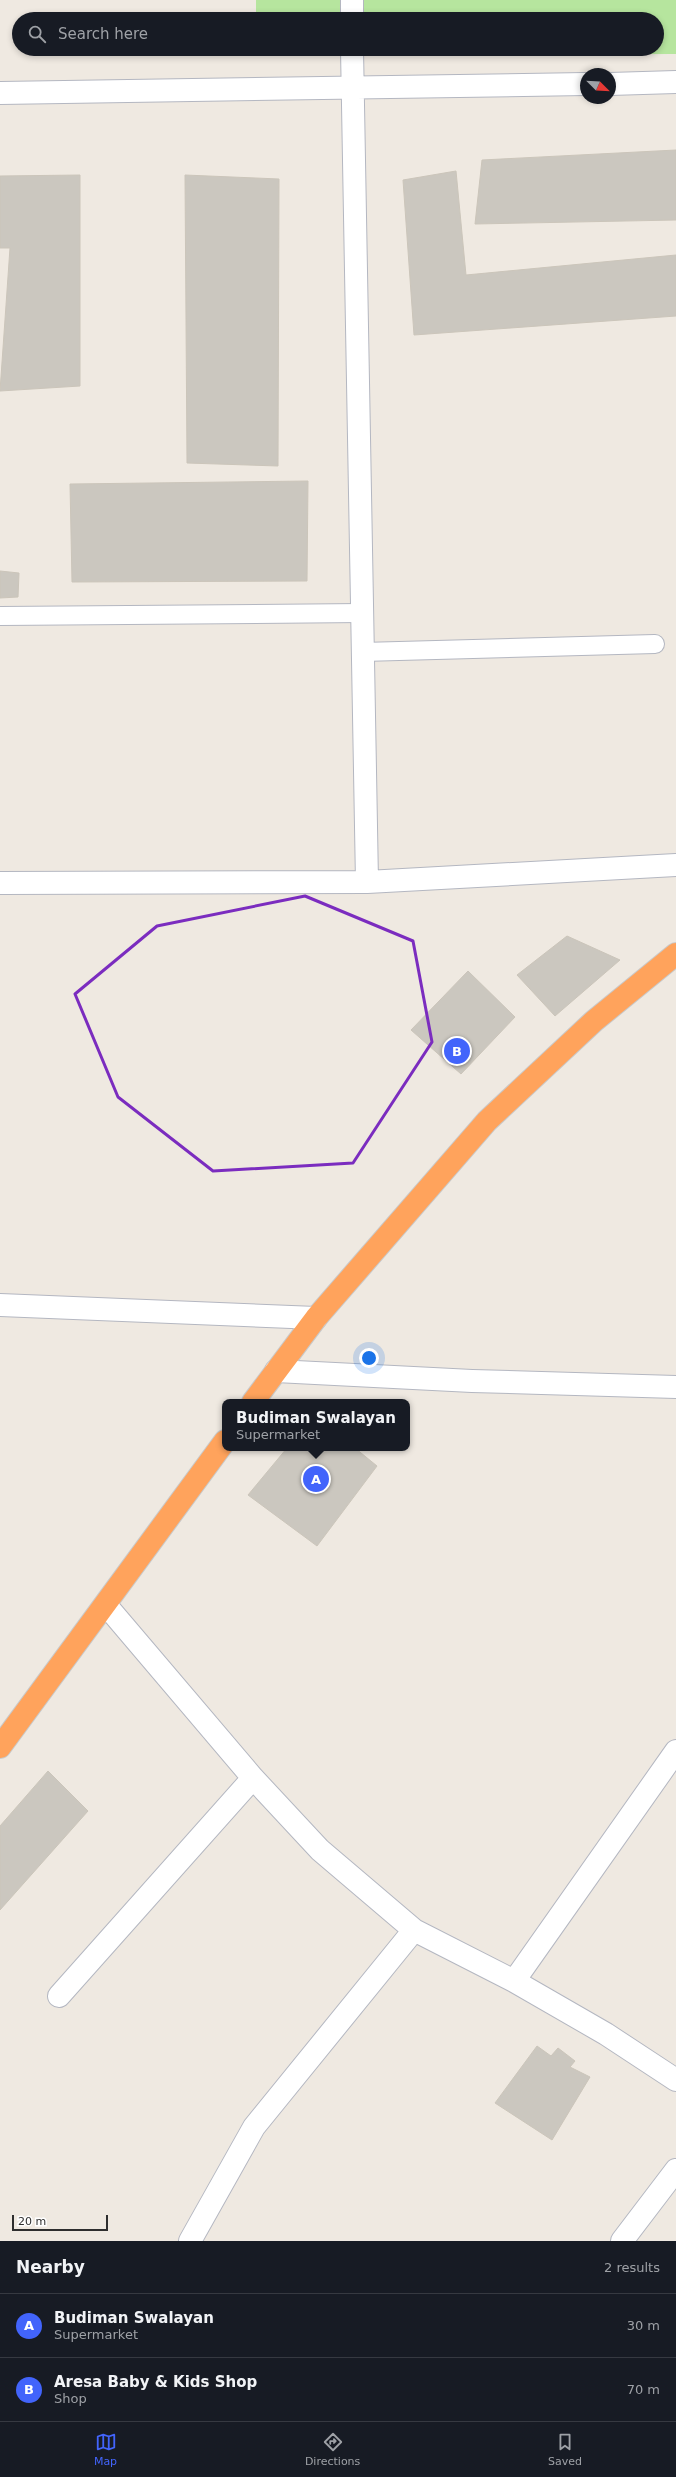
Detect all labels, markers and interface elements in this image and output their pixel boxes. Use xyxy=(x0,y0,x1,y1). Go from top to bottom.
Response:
search box xyxy=(12,12,664,56)
icon: search xyxy=(26,23,48,45)
text: Search here xyxy=(58,25,148,43)
north arrow xyxy=(580,68,616,104)
pin: B xyxy=(444,1036,470,1066)
your location xyxy=(359,1348,379,1368)
popup xyxy=(222,1399,410,1451)
text: Budiman Swalayan xyxy=(236,1409,396,1427)
text: Supermarket xyxy=(236,1427,320,1442)
pin: A xyxy=(303,1464,329,1494)
scale bar xyxy=(12,2213,108,2232)
text: 20 m xyxy=(18,2215,46,2228)
text: Nearby xyxy=(16,2257,85,2277)
text: 2 results xyxy=(604,2260,660,2275)
text: Budiman Swalayan xyxy=(54,2309,214,2327)
text: A xyxy=(24,2318,34,2333)
text: 30 m xyxy=(627,2318,660,2333)
text: Supermarket xyxy=(54,2327,138,2342)
text: Aresa Baby & Kids Shop xyxy=(54,2373,257,2391)
text: B xyxy=(24,2382,34,2397)
text: 70 m xyxy=(627,2382,660,2397)
text: Shop xyxy=(54,2391,87,2406)
tab: Map xyxy=(94,2431,117,2468)
tab: Directions xyxy=(305,2431,360,2468)
tab: Saved xyxy=(548,2431,582,2468)

